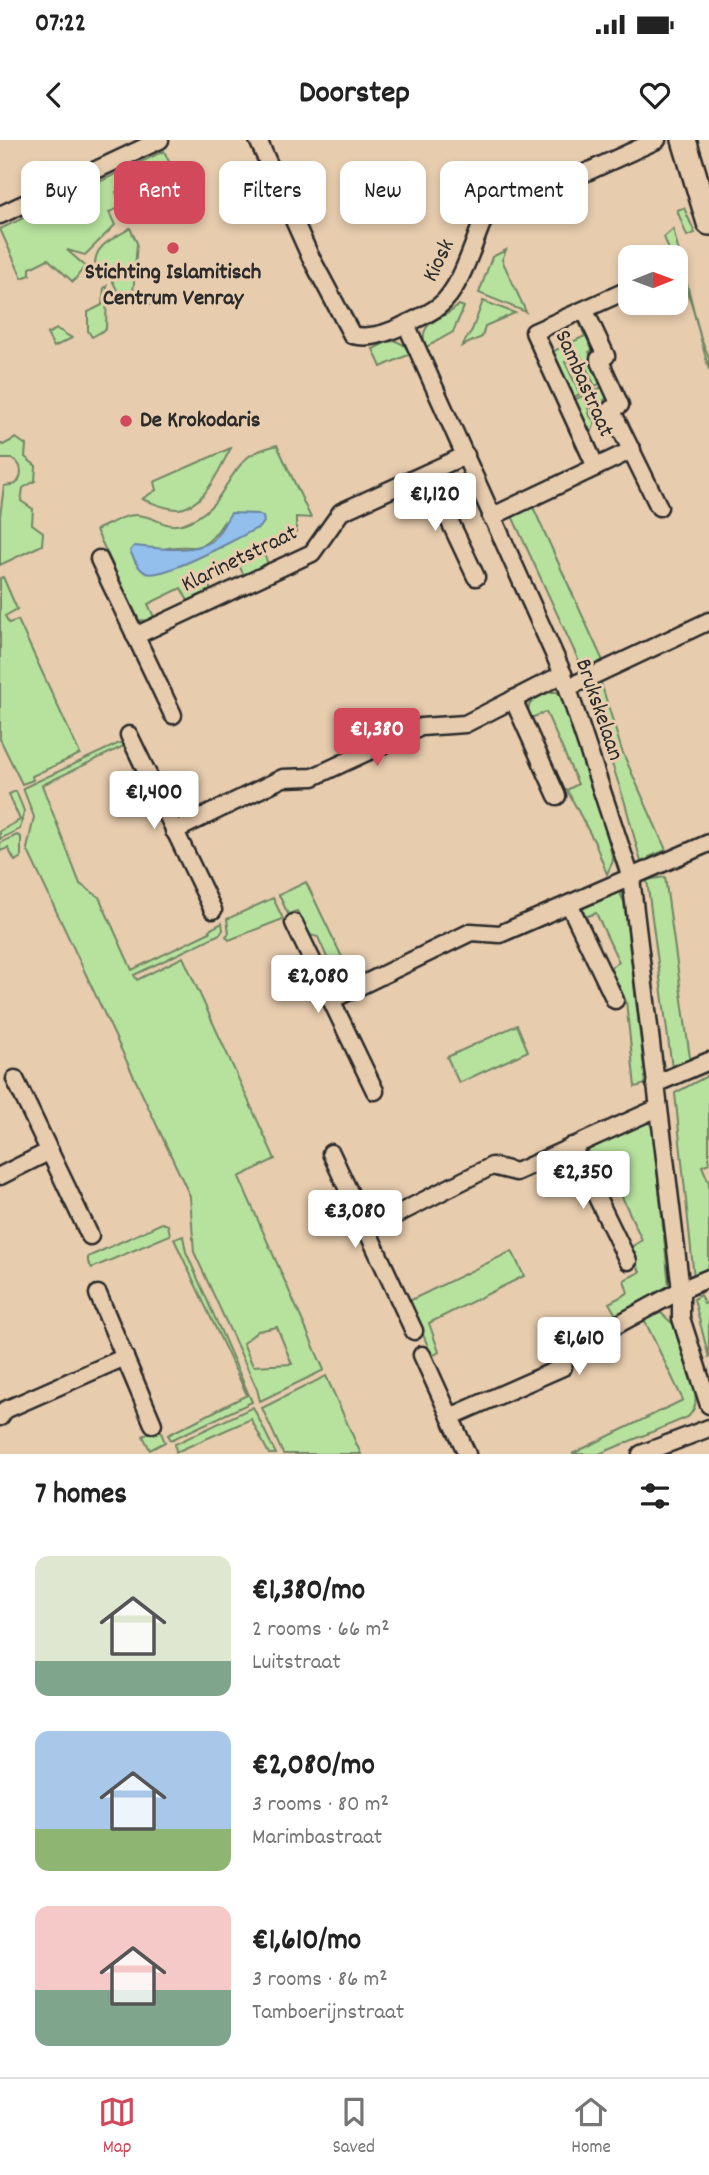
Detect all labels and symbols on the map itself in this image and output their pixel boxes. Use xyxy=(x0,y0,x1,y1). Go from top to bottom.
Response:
street label: Kiosk xyxy=(415,234,465,288)
marker: Stichting Islamitisch Centrum Venray xyxy=(165,240,181,256)
north arrow xyxy=(618,245,688,315)
place label: Stichting Islamitisch Centrum Venray xyxy=(85,257,261,316)
street label: Sambastraat xyxy=(545,325,621,443)
place label: De Krokodaris xyxy=(140,405,261,438)
marker: De Krokodaris xyxy=(118,413,134,429)
pin: €1,120 xyxy=(378,474,492,533)
street label: Klarinetstraat xyxy=(176,518,304,602)
street label: Brukskelaan xyxy=(565,655,631,765)
pin: €1,380 xyxy=(320,708,434,768)
pin: €1,400 xyxy=(97,772,211,831)
pin: €2,080 xyxy=(261,956,375,1015)
pin: €2,350 xyxy=(526,1152,640,1211)
pin: €3,080 xyxy=(298,1190,412,1250)
pin: €1,610 xyxy=(522,1318,636,1377)

